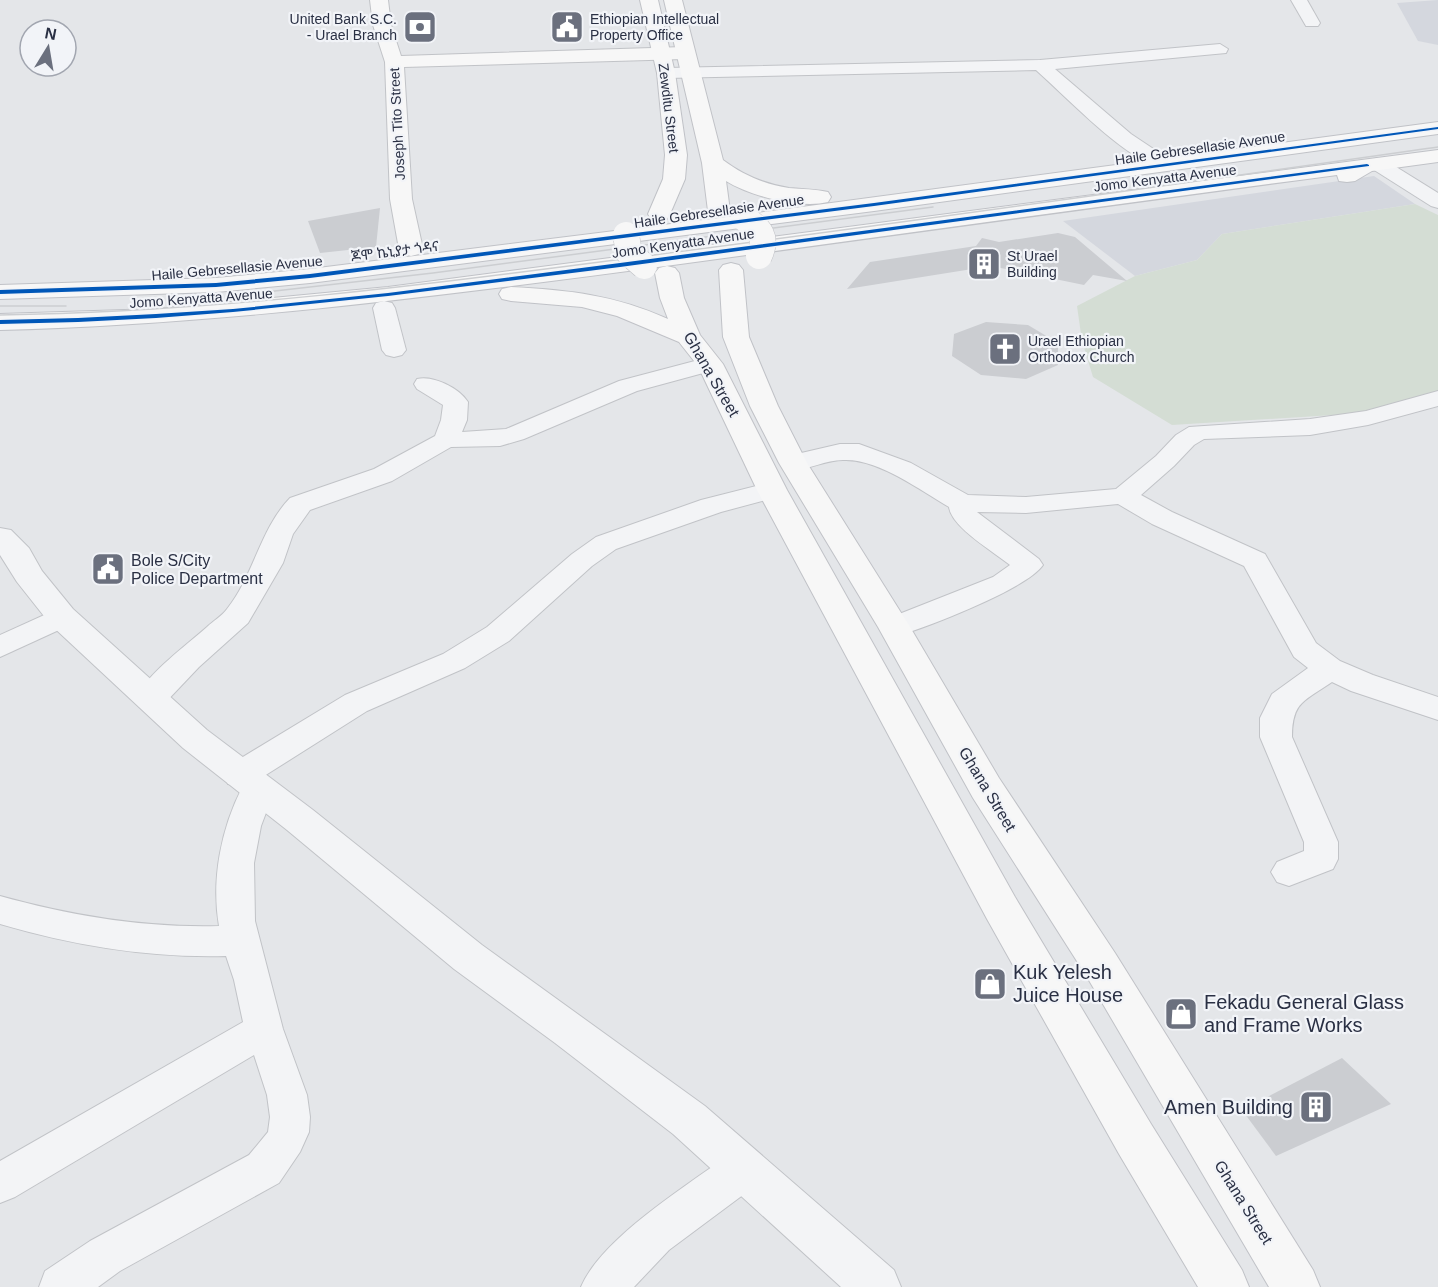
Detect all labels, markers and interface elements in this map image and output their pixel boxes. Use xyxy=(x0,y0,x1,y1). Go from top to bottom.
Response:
bank icon: United Bank S.C. - Urael Branch xyxy=(402,9,438,45)
public building icon: Ethiopian Intellectual Property Office xyxy=(549,9,585,45)
place label: United Bank S.C. - Urael Branch xyxy=(290,11,397,43)
place label: Ethiopian Intellectual Property Office xyxy=(590,11,719,43)
north arrow xyxy=(18,18,78,78)
text: N xyxy=(43,24,58,43)
street label: Zewditu Street xyxy=(656,62,682,154)
street label: Joseph Tito Street xyxy=(386,67,408,181)
street label: Haile Gebresellasie Avenue xyxy=(1114,128,1286,168)
street label: Jomo Kenyatta Avenue xyxy=(1093,161,1238,195)
street label: Haile Gebresellasie Avenue xyxy=(633,191,805,231)
street label: Jomo Kenyatta Avenue xyxy=(611,225,755,261)
street label: ጆሞ ኬኒያታ ጎዳና xyxy=(350,238,440,264)
building icon: St Urael Building xyxy=(966,246,1002,282)
place label: St Urael Building xyxy=(1007,248,1058,280)
street label: Haile Gebresellasie Avenue xyxy=(151,253,323,283)
street label: Jomo Kenyatta Avenue xyxy=(129,285,273,311)
street label: Ghana Street xyxy=(680,329,743,420)
church icon: Urael Ethiopian Orthodox Church xyxy=(987,331,1023,367)
place label: Urael Ethiopian Orthodox Church xyxy=(1028,333,1135,365)
public building icon: Bole S/City Police Department xyxy=(90,551,126,587)
place label: Bole S/City Police Department xyxy=(131,552,263,587)
street label: Ghana Street xyxy=(956,744,1020,835)
place label: Kuk Yelesh Juice House xyxy=(1013,961,1123,1006)
shop icon: Kuk Yelesh Juice House xyxy=(972,966,1008,1002)
place label: Fekadu General Glass and Frame Works xyxy=(1204,991,1404,1036)
shop icon: Fekadu General Glass and Frame Works xyxy=(1163,996,1199,1032)
building icon: Amen Building xyxy=(1298,1089,1334,1125)
place label: Amen Building xyxy=(1164,1096,1293,1118)
street label: Ghana Street xyxy=(1211,1157,1276,1248)

